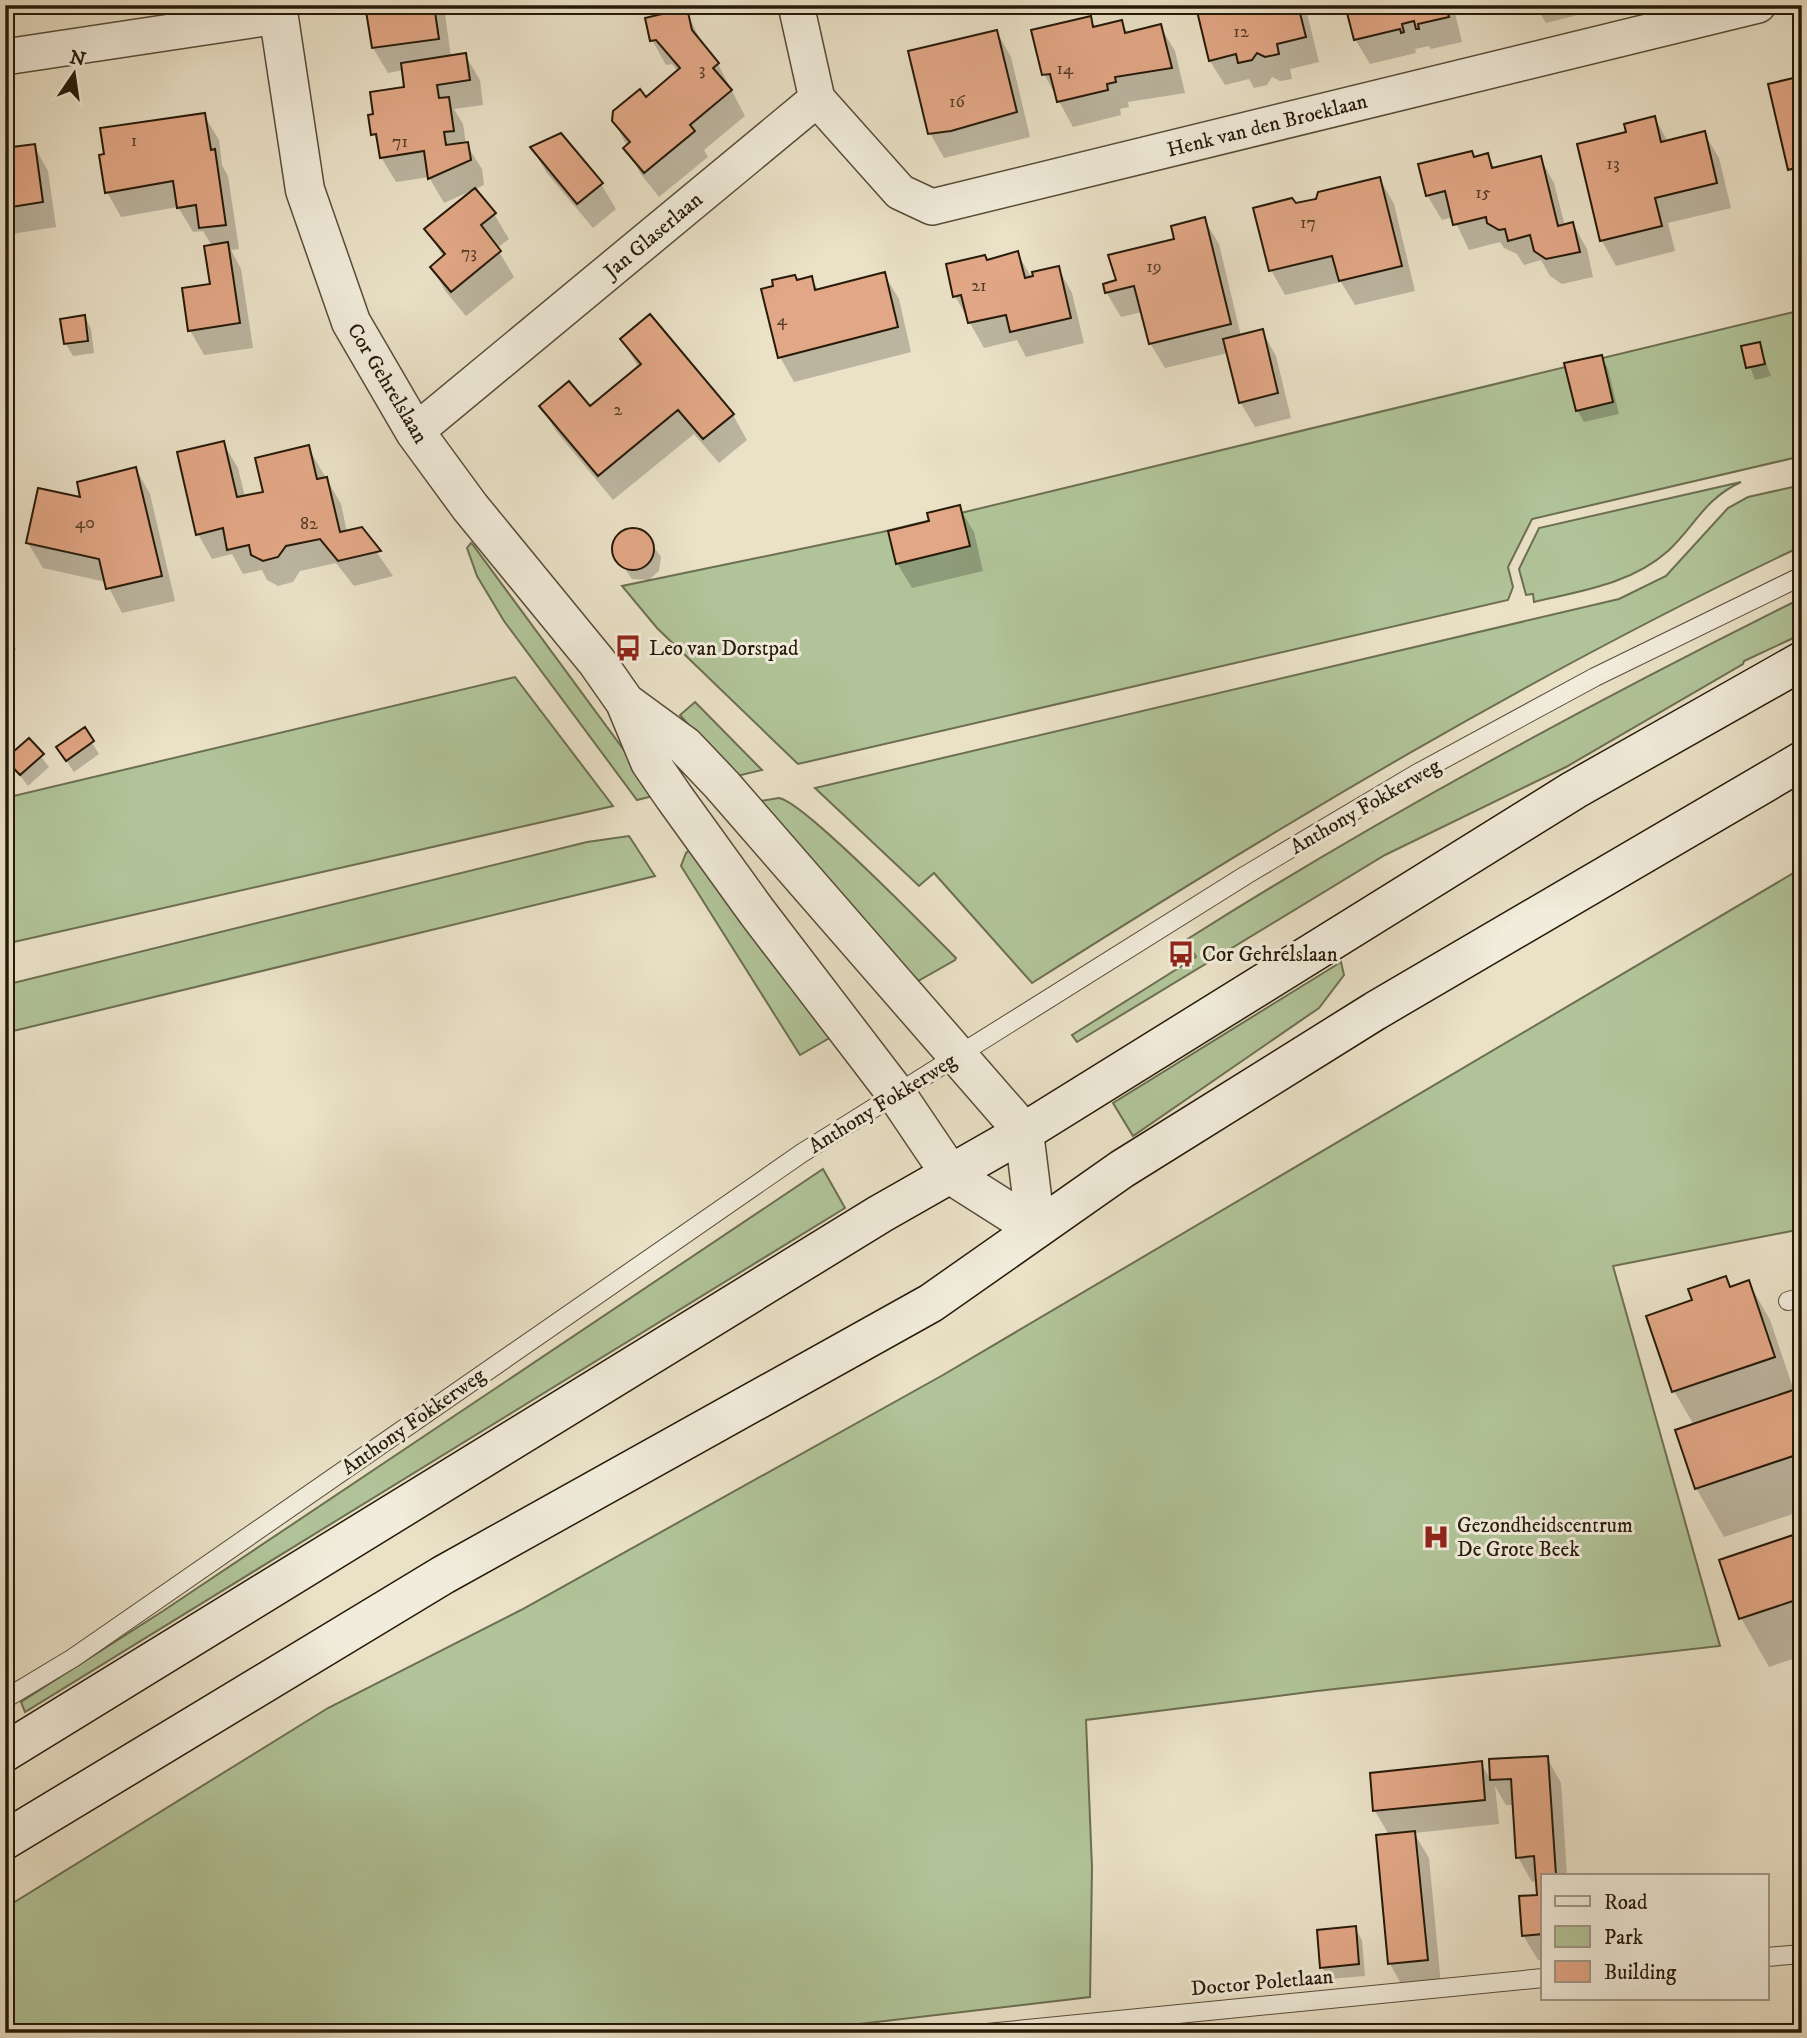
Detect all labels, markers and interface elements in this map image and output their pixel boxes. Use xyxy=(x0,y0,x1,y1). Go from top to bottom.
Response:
house number: 12 xyxy=(1233,21,1249,43)
north arrow xyxy=(38,38,108,108)
text: N xyxy=(67,46,88,72)
house number: 14 xyxy=(1057,58,1074,80)
house number: 3 xyxy=(699,59,705,81)
street label: Henk van den Broeklaan xyxy=(1164,88,1370,163)
house number: 16 xyxy=(949,91,966,113)
house number: 1 xyxy=(131,130,137,152)
house number: 71 xyxy=(392,131,408,153)
house number: 13 xyxy=(1606,153,1620,175)
house number: 15 xyxy=(1475,182,1491,204)
street label: Jan Glaserlaan xyxy=(597,187,708,286)
house number: 17 xyxy=(1300,212,1316,234)
house number: 73 xyxy=(461,242,477,264)
house number: 19 xyxy=(1146,256,1162,278)
house number: 21 xyxy=(971,275,987,297)
house number: 4 xyxy=(777,309,788,331)
street label: Cor Gehrelslaan xyxy=(341,319,433,448)
house number: 2 xyxy=(614,399,623,421)
house number: 40 xyxy=(75,512,95,534)
house number: 82 xyxy=(300,513,318,535)
bus stop icon: Leo van Dorstpad xyxy=(613,633,643,663)
place label: Leo van Dorstpad xyxy=(649,636,799,662)
street label: Anthony Fokkerweg xyxy=(1286,753,1446,860)
bus stop icon: Cor Gehrelslaan xyxy=(1166,939,1196,969)
place label: Cor Gehrelslaan xyxy=(1202,942,1338,968)
street label: Anthony Fokkerweg xyxy=(804,1048,962,1160)
street label: Anthony Fokkerweg xyxy=(337,1362,491,1481)
place label: Gezondheidscentrum De Grote Beek xyxy=(1457,1513,1633,1563)
hospital icon: Gezondheidscentrum De Grote Beek xyxy=(1421,1522,1451,1552)
legend xyxy=(1541,1874,1769,2000)
text: Road xyxy=(1604,1890,1648,1916)
text: Park xyxy=(1604,1925,1644,1951)
text: Building xyxy=(1604,1960,1677,1986)
street label: Doctor Poletlaan xyxy=(1190,1964,1334,2002)

